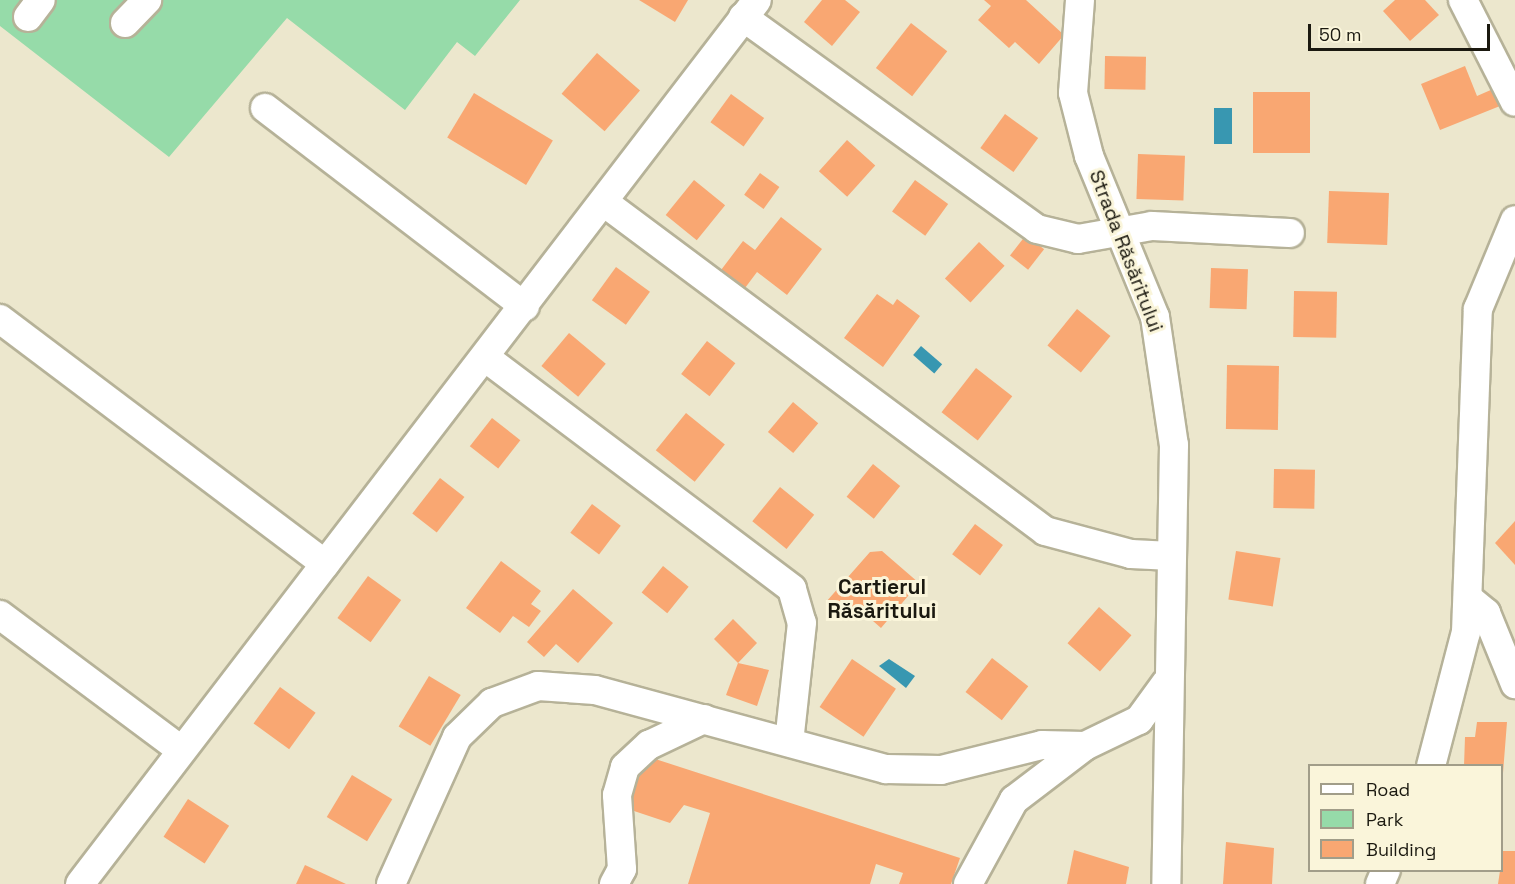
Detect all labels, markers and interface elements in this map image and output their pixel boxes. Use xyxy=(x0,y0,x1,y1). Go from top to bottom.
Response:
scale bar xyxy=(1311,12,1492,50)
text: 50 m xyxy=(1319,23,1361,46)
street label: Strada Răsăritului xyxy=(1084,167,1168,335)
district label: Cartierul Răsăritului xyxy=(828,574,936,624)
legend xyxy=(1308,764,1503,872)
text: Road xyxy=(1366,778,1410,801)
text: Park xyxy=(1366,808,1403,831)
text: Building xyxy=(1366,838,1436,861)

